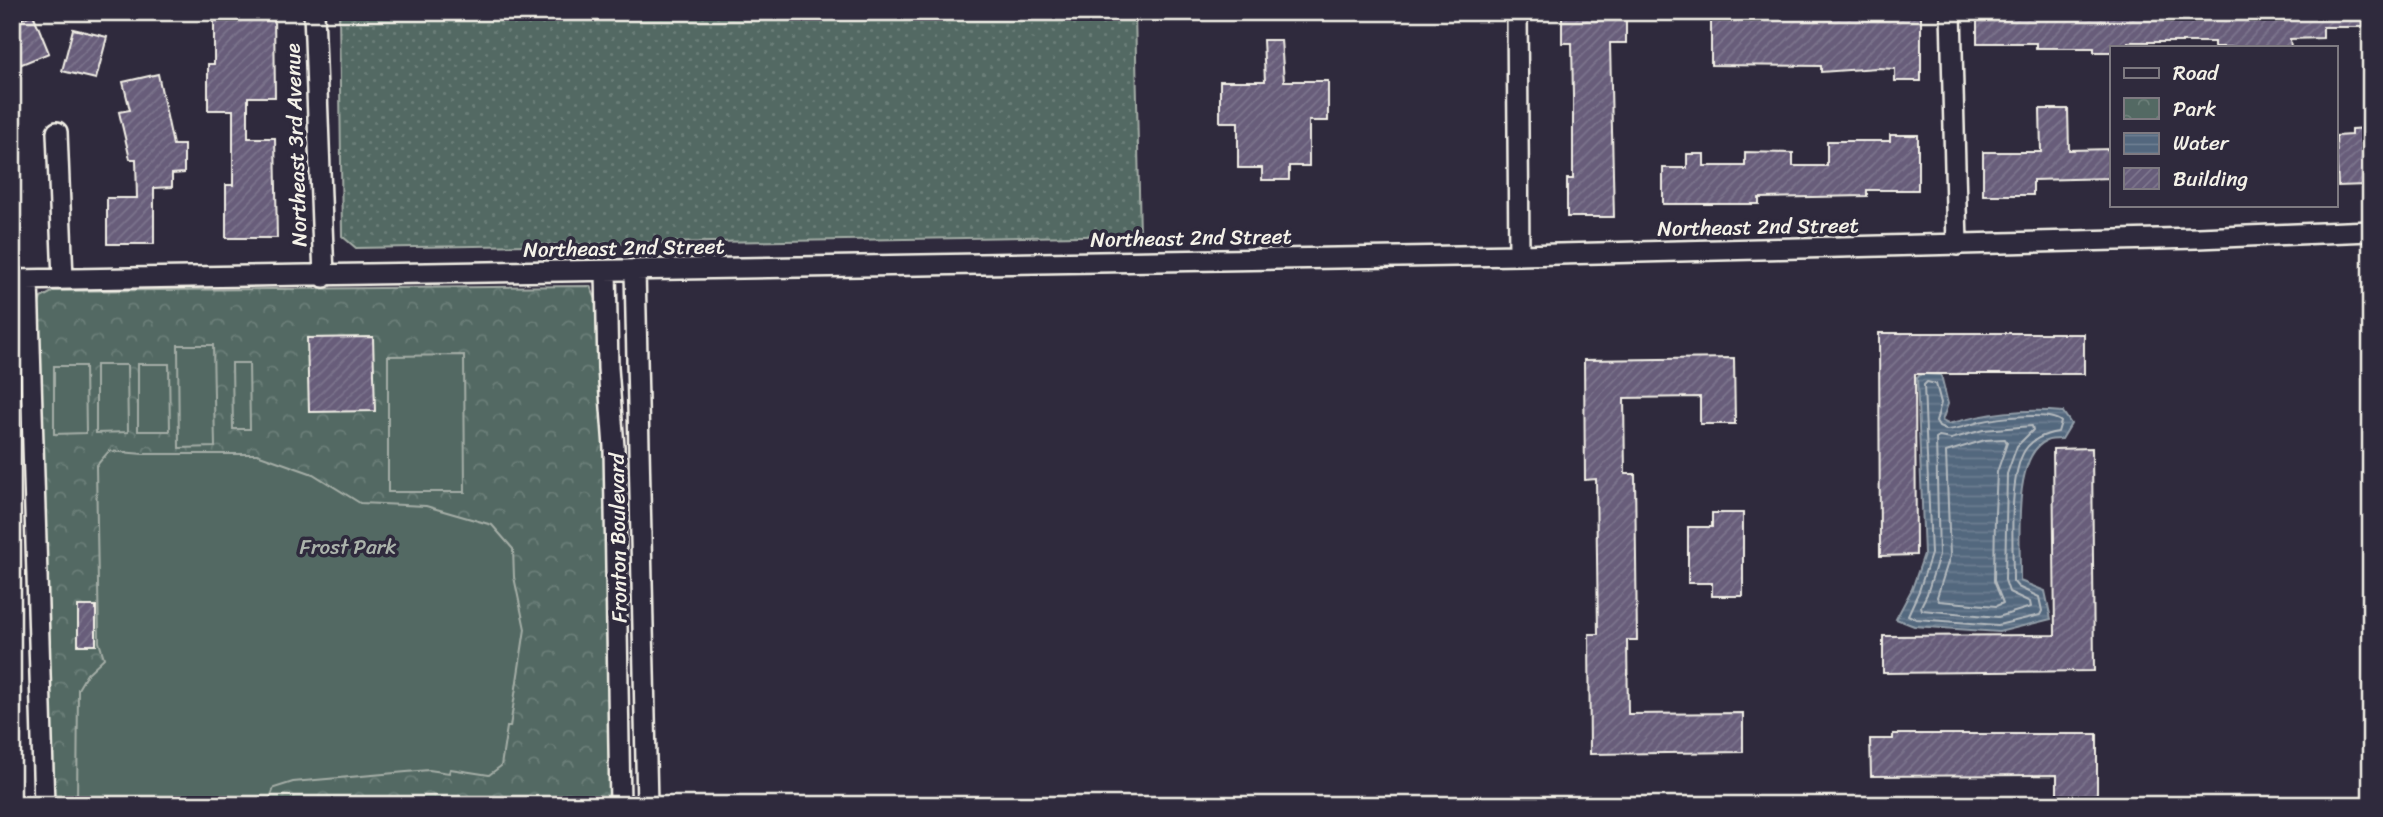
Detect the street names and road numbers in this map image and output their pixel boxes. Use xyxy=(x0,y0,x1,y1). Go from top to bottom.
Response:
street label: Northeast 3rd Avenue xyxy=(273,43,319,247)
street label: Northeast 2nd Street xyxy=(1657,206,1859,248)
street label: Northeast 2nd Street xyxy=(1090,217,1292,259)
street label: Northeast 2nd Street xyxy=(523,227,725,269)
street label: Fronton Boulevard xyxy=(597,451,638,623)

